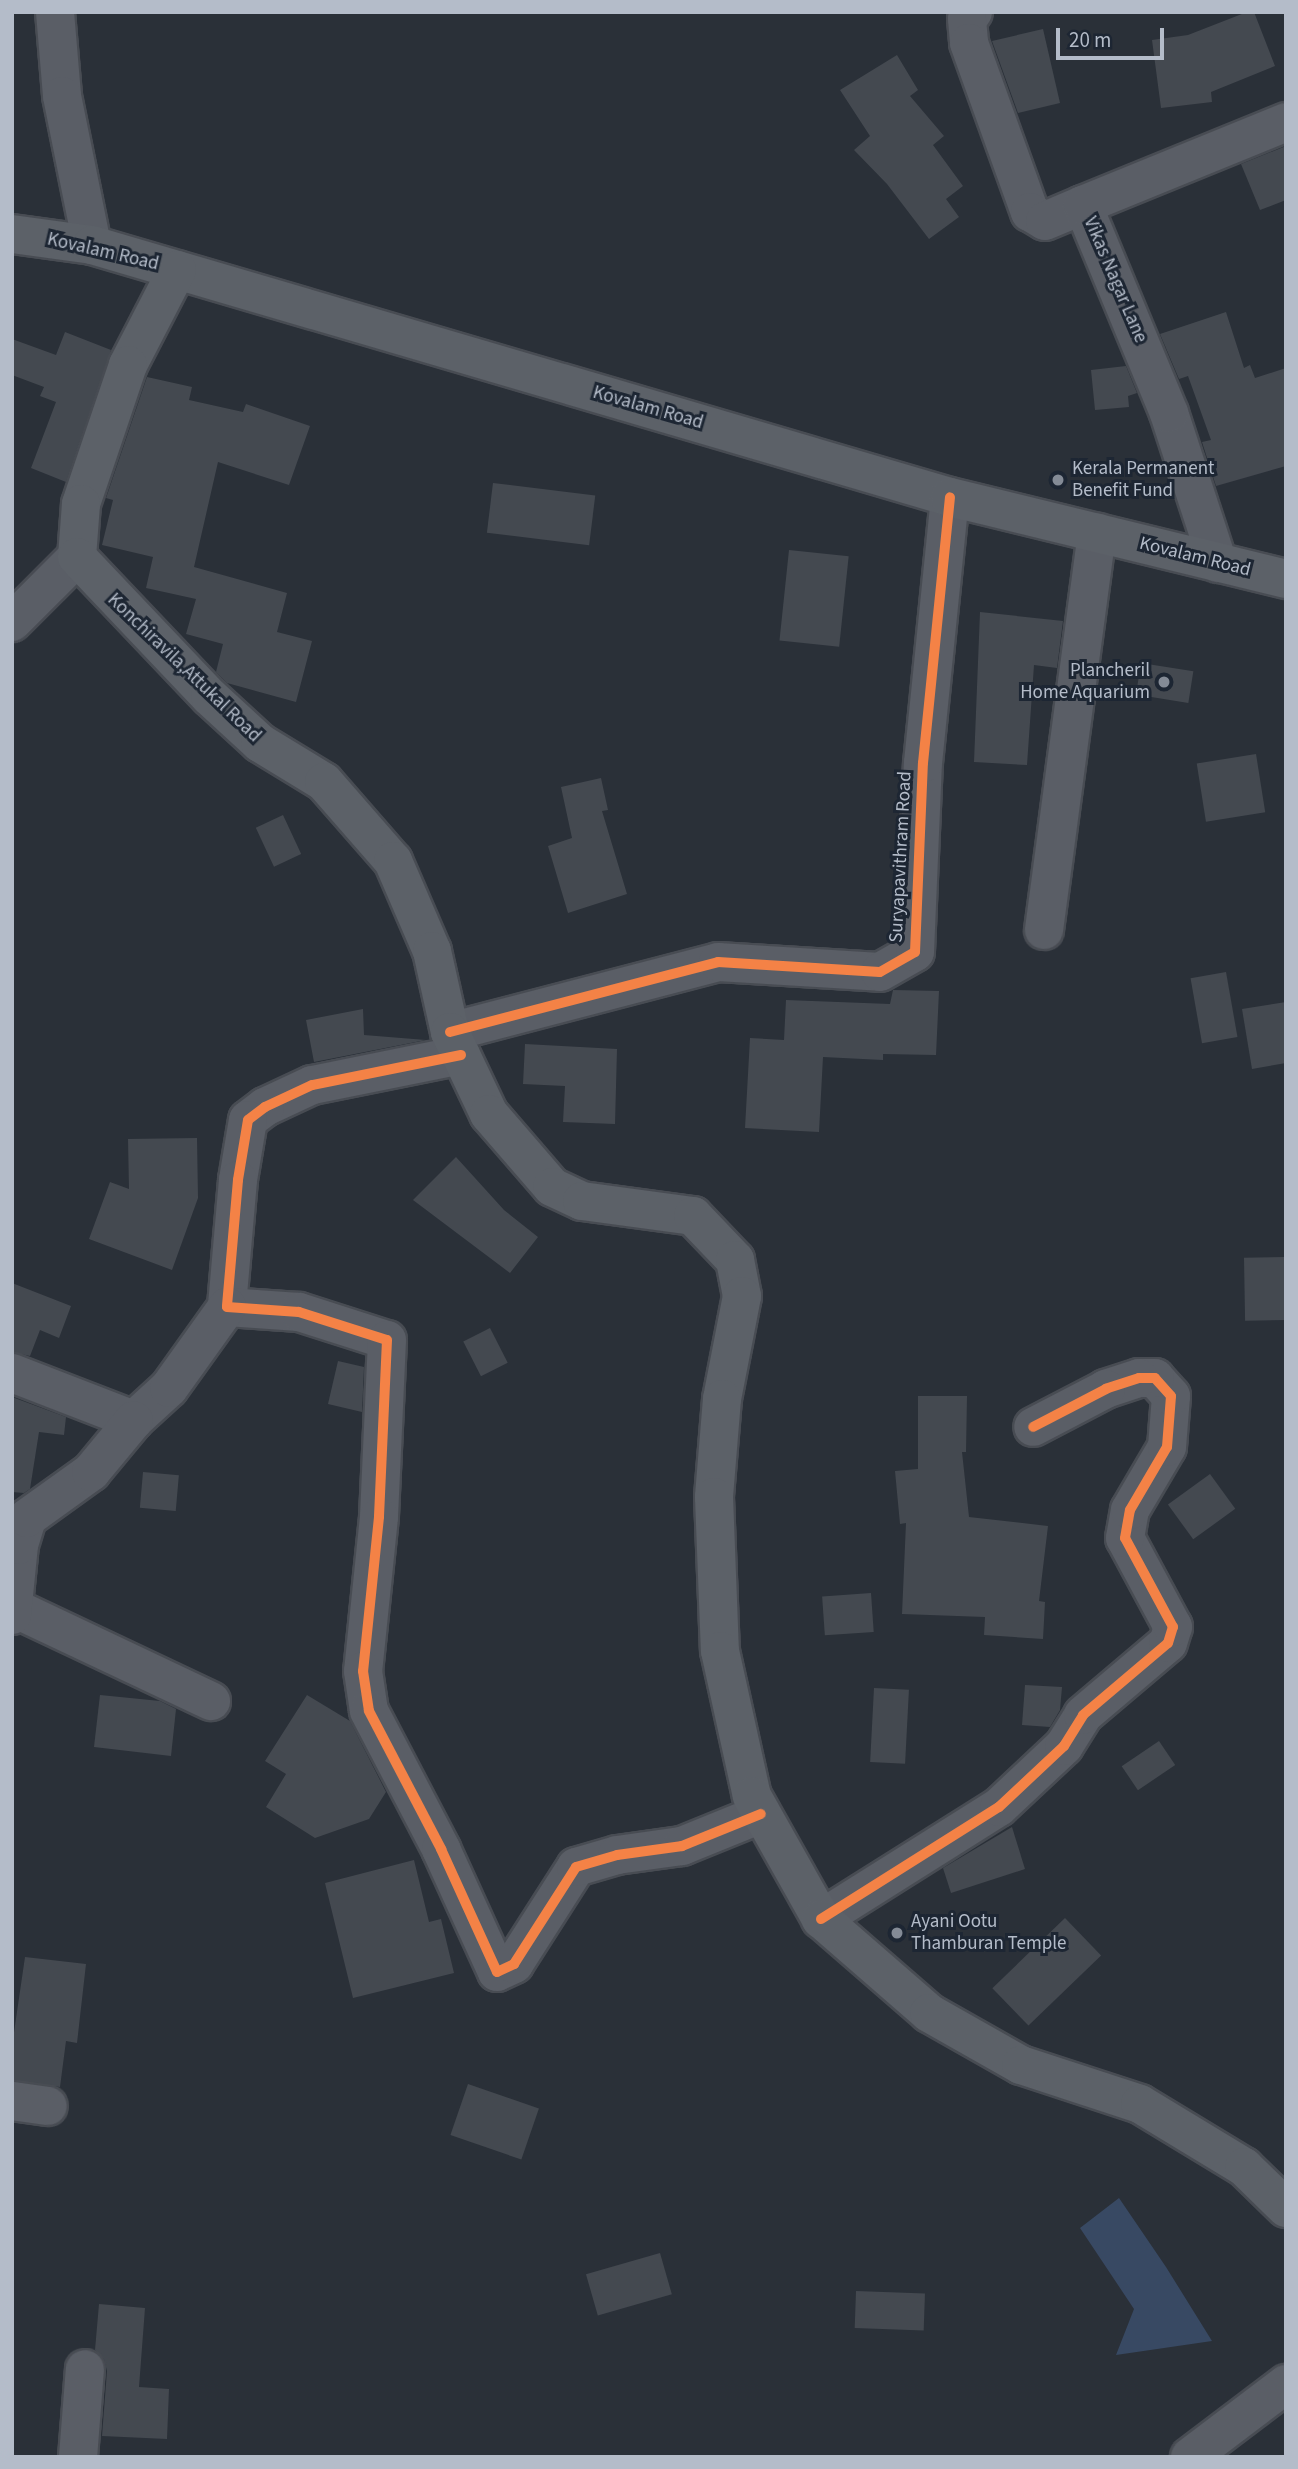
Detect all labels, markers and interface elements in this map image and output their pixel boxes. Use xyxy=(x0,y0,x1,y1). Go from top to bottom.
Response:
scale bar xyxy=(1060,14,1168,58)
text: 20 m xyxy=(1069,25,1111,55)
street label: Vikas Nagar Lane xyxy=(1078,214,1152,346)
street label: Kovalam Road xyxy=(45,228,161,276)
street label: Kovalam Road xyxy=(590,381,706,435)
place label: Kerala Permanent Benefit Fund xyxy=(1072,458,1215,502)
marker: Kerala Permanent Benefit Fund xyxy=(1050,472,1066,488)
street label: Kovalam Road xyxy=(1137,532,1253,582)
street label: Konchiravila,Attukal Road xyxy=(102,589,266,747)
place label: Plancheril Home Aquarium xyxy=(1020,660,1150,704)
marker: Plancheril Home Aquarium xyxy=(1156,674,1172,690)
street label: Suryapavithram Road xyxy=(885,771,917,943)
place label: Ayani Ootu Thamburan Temple xyxy=(911,1911,1067,1955)
marker: Ayani Ootu Thamburan Temple xyxy=(889,1925,905,1941)

